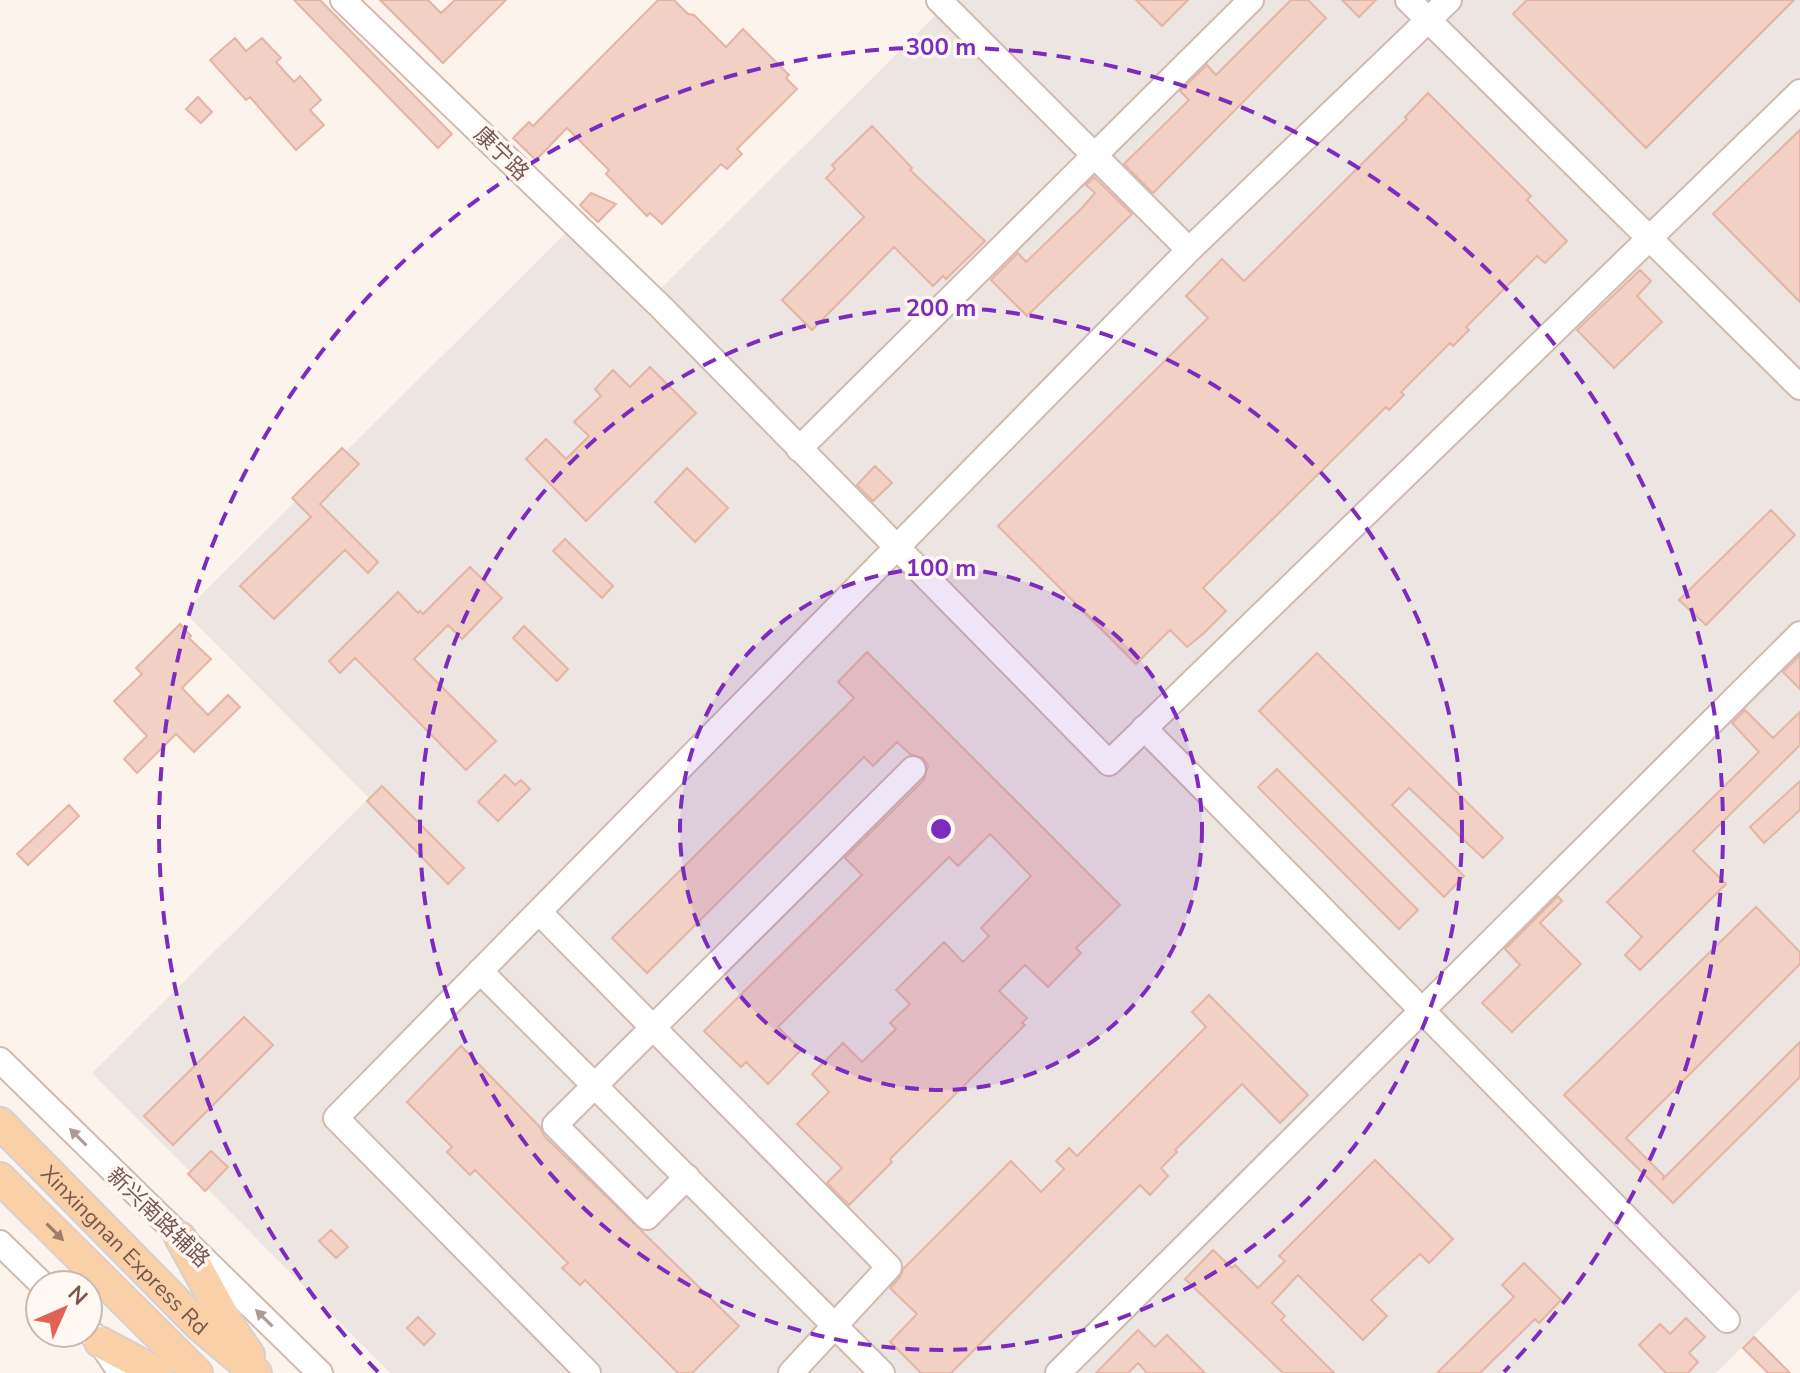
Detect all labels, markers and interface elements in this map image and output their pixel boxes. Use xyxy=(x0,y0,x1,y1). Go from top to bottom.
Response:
text: 300 m xyxy=(906,31,976,63)
street label: 康宁路 xyxy=(467,120,535,187)
text: 200 m xyxy=(906,292,976,324)
text: 100 m xyxy=(906,552,976,584)
centre of rings xyxy=(927,815,955,843)
one-way arrow xyxy=(69,1128,88,1147)
street label: Xinxingnan Express Rd xyxy=(34,1159,214,1343)
street label: 新兴南路辅路 xyxy=(100,1161,216,1274)
one-way arrow xyxy=(45,1223,64,1241)
north arrow xyxy=(24,1269,104,1349)
text: N xyxy=(61,1279,94,1312)
one-way arrow xyxy=(255,1309,274,1328)

